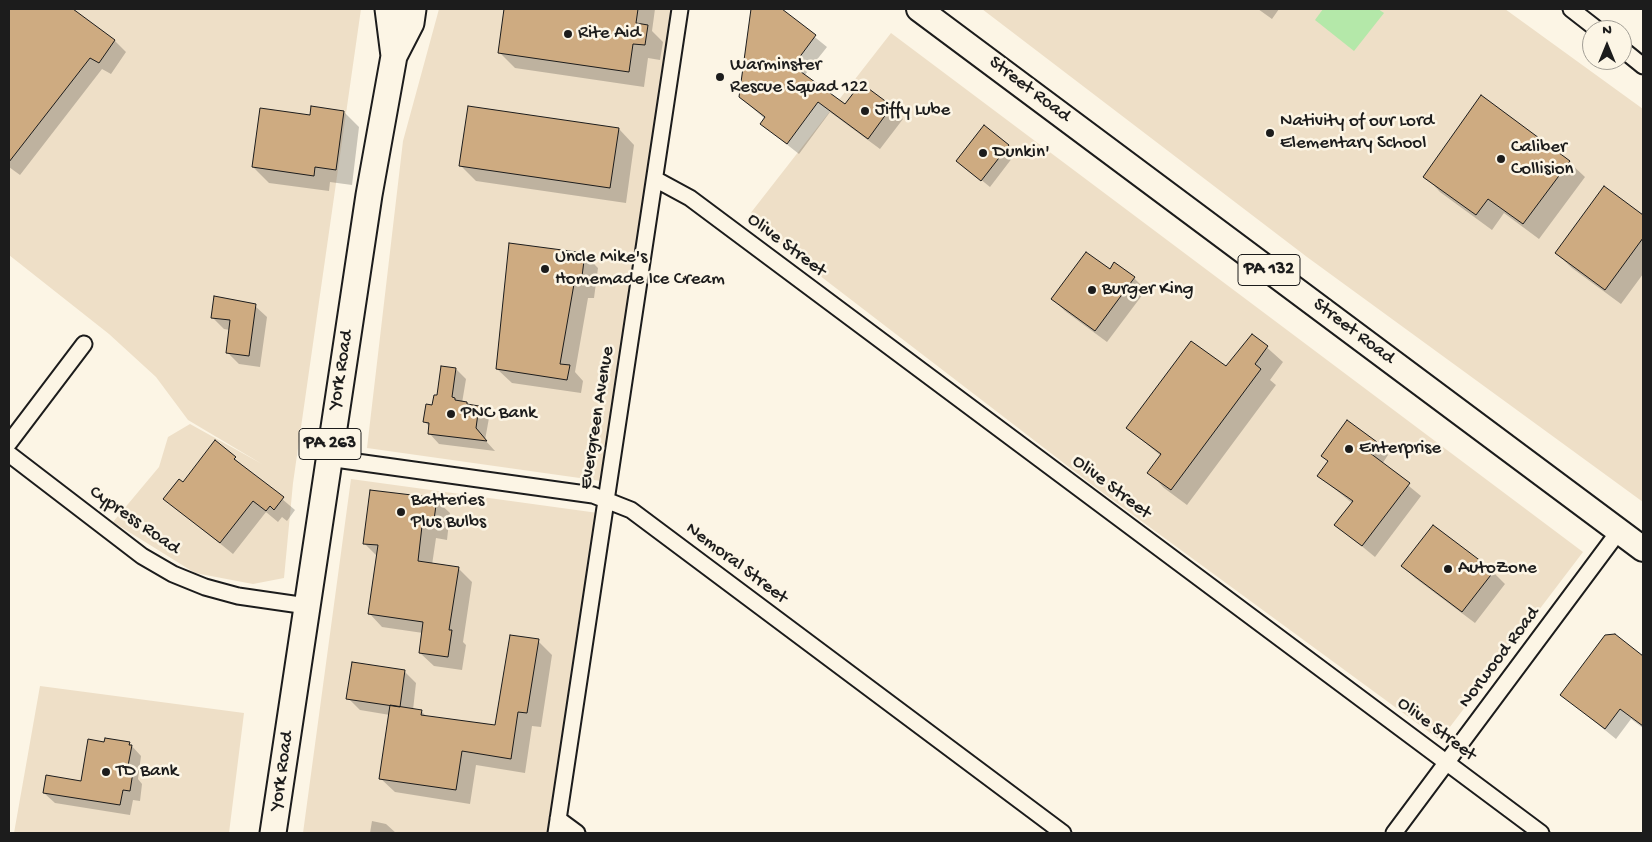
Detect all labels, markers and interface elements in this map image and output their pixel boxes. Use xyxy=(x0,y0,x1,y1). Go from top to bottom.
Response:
north arrow xyxy=(1582,20,1632,70)
text: N xyxy=(1602,22,1612,39)
place label: Rite Aid xyxy=(578,23,641,45)
marker: Rite Aid xyxy=(562,28,574,40)
street label: Street Road xyxy=(984,52,1074,128)
place label: Warminster Rescue Squad 122 xyxy=(730,55,868,99)
marker: Warminster Rescue Squad 122 xyxy=(714,71,726,83)
place label: Jiffy Lube xyxy=(875,100,950,122)
marker: Jiffy Lube xyxy=(859,105,871,117)
place label: Nativity of our Lord Elementary School xyxy=(1280,111,1434,155)
marker: Nativity of our Lord Elementary School xyxy=(1264,127,1276,139)
place label: Caliber Collision xyxy=(1511,137,1574,181)
place label: Dunkin' xyxy=(993,142,1050,164)
marker: Dunkin' xyxy=(977,147,989,159)
marker: Caliber Collision xyxy=(1495,153,1507,165)
street label: Olive Street xyxy=(742,209,830,283)
place label: Uncle Mike's Homemade Ice Cream xyxy=(555,247,725,291)
road number: PA 132 xyxy=(1238,254,1300,286)
marker: Uncle Mike's Homemade Ice Cream xyxy=(539,263,551,275)
place label: Burger King xyxy=(1102,279,1194,301)
marker: Burger King xyxy=(1086,284,1098,296)
street label: Street Road xyxy=(1308,294,1398,370)
street label: York Road xyxy=(324,329,360,411)
street label: Evergreen Avenue xyxy=(575,345,621,491)
place label: PNC Bank xyxy=(461,403,536,425)
marker: PNC Bank xyxy=(445,408,457,420)
road number: PA 263 xyxy=(299,428,361,459)
place label: Enterprise xyxy=(1359,438,1441,460)
marker: Enterprise xyxy=(1343,443,1355,455)
street label: Olive Street xyxy=(1067,451,1155,525)
street label: Cypress Road xyxy=(84,481,184,561)
place label: Batteries Plus Bulbs xyxy=(411,490,486,534)
marker: Batteries Plus Bulbs xyxy=(395,506,407,518)
street label: Nemoral Street xyxy=(680,518,792,610)
place label: AutoZone xyxy=(1458,558,1537,580)
marker: AutoZone xyxy=(1442,563,1454,575)
street label: Norwood Road xyxy=(1455,603,1545,713)
street label: Olive Street xyxy=(1392,693,1480,767)
street label: York Road xyxy=(266,730,300,812)
place label: TD Bank xyxy=(116,761,178,783)
marker: TD Bank xyxy=(100,766,112,778)

